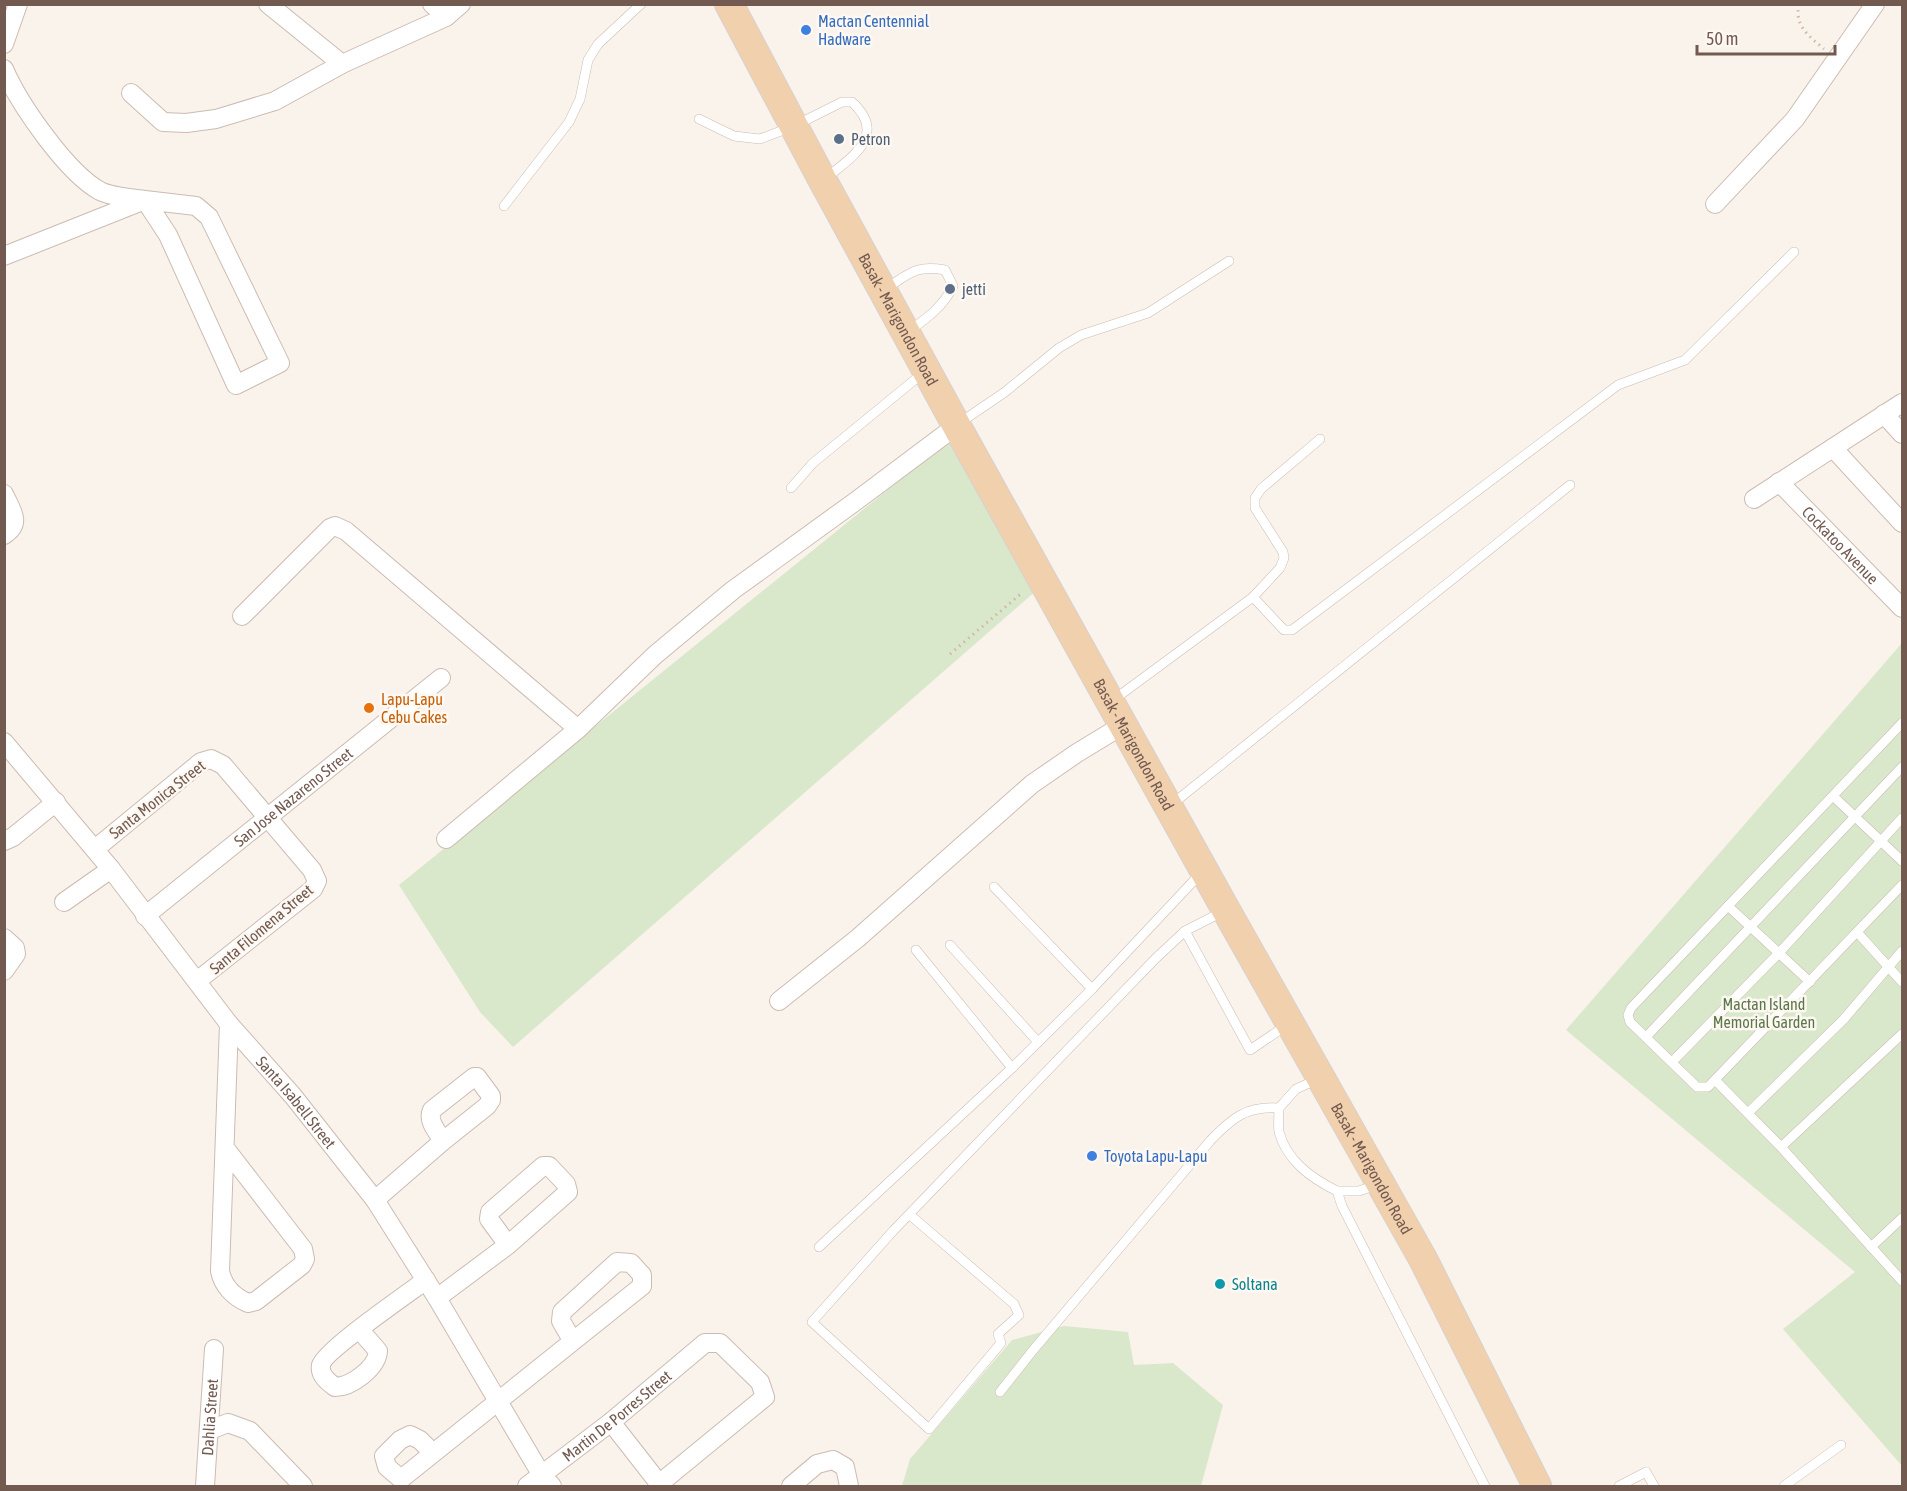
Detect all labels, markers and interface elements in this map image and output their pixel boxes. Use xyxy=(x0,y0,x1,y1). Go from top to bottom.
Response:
place label: Mactan Centennial Hadware xyxy=(818,12,930,48)
scale bar xyxy=(1697,18,1835,56)
marker: Mactan Centennial Hadware xyxy=(799,23,813,37)
text: 50 m xyxy=(1706,28,1738,49)
place label: Petron xyxy=(851,130,891,148)
marker: Petron xyxy=(832,132,846,146)
street label: Basak - Marigondon Road xyxy=(855,250,942,388)
place label: jetti xyxy=(961,280,986,299)
marker: jetti xyxy=(943,282,957,296)
street label: Cockatoo Avenue xyxy=(1799,502,1882,587)
street label: Basak - Marigondon Road xyxy=(1090,676,1178,813)
place label: Lapu-Lapu Cebu Cakes xyxy=(381,690,448,726)
marker: Lapu-Lapu Cebu Cakes xyxy=(362,701,376,715)
street label: San Jose Nazareno Street xyxy=(230,744,356,850)
street label: Santa Monica Street xyxy=(106,756,209,842)
street label: Santa Filomena Street xyxy=(206,880,317,977)
park label: Mactan Island Memorial Garden xyxy=(1713,995,1815,1031)
street label: Santa Isabell Street xyxy=(253,1052,340,1152)
street label: Basak - Marigondon Road xyxy=(1328,1100,1416,1237)
place label: Toyota Lapu-Lapu xyxy=(1104,1147,1208,1166)
marker: Toyota Lapu-Lapu xyxy=(1085,1149,1099,1163)
place label: Soltana xyxy=(1232,1275,1278,1293)
marker: Soltana xyxy=(1213,1277,1227,1291)
street label: Martin De Porres Street xyxy=(559,1366,675,1465)
street label: Dahlia Street xyxy=(198,1378,221,1456)

